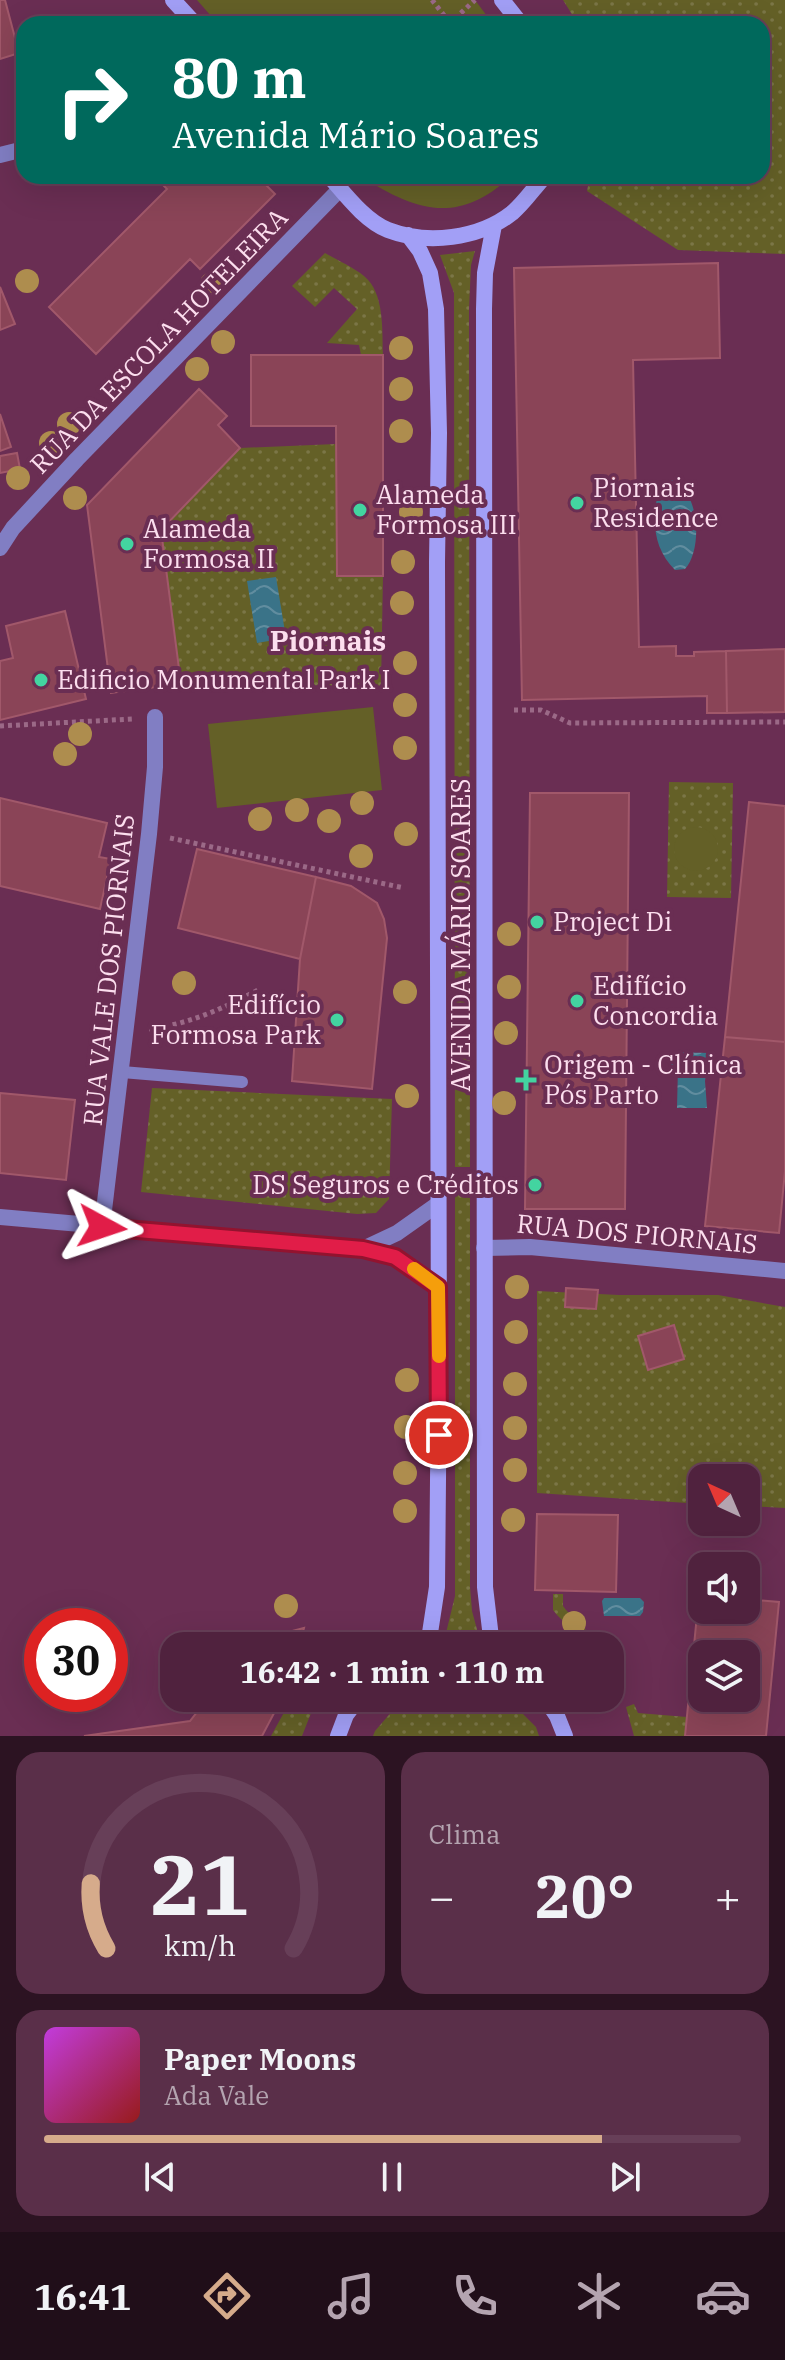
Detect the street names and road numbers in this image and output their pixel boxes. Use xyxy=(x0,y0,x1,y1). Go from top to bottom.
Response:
street label: RUA DA ESCOLA HOTELEIRA xyxy=(22,200,295,480)
street label: AVENIDA MÁRIO SOARES xyxy=(443,778,477,1092)
street label: RUA VALE DOS PIORNAIS xyxy=(75,812,141,1128)
street label: RUA DOS PIORNAIS xyxy=(515,1206,759,1260)

